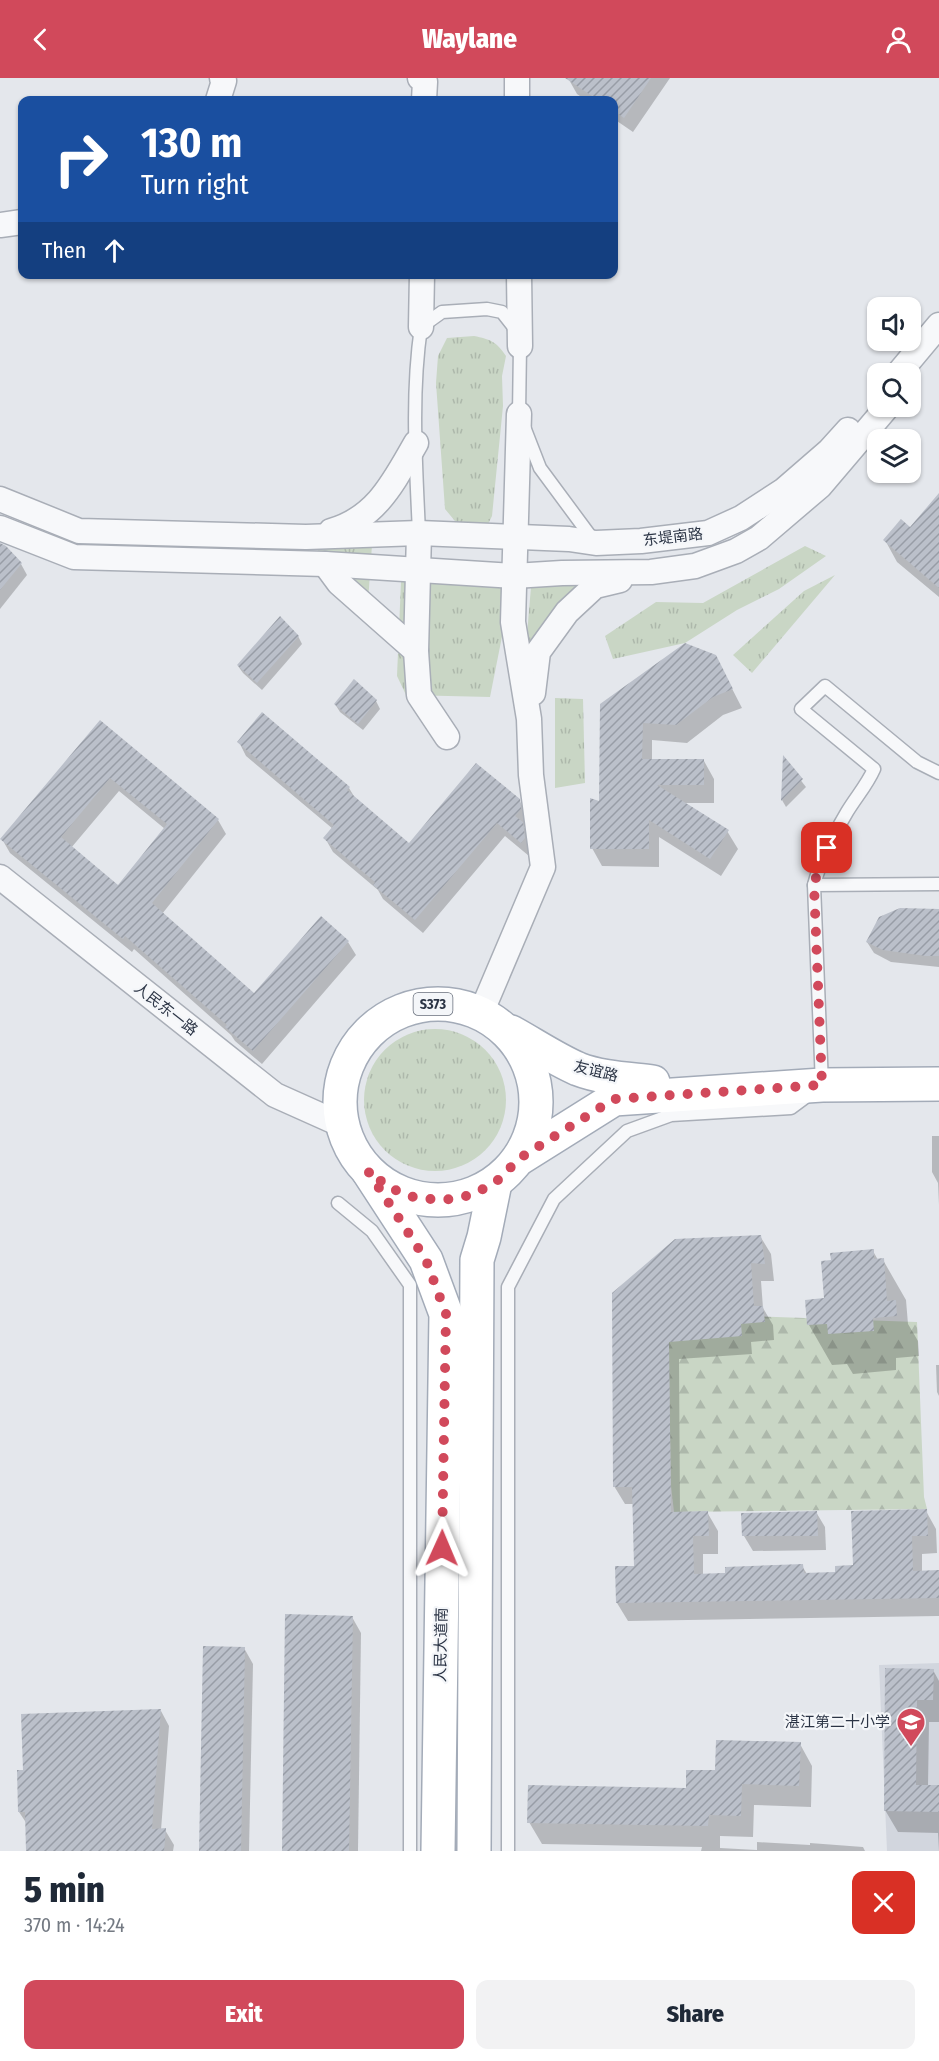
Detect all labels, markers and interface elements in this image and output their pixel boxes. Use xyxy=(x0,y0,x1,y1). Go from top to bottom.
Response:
icon: back xyxy=(24,23,57,56)
text: Waylane xyxy=(422,23,517,55)
icon: person xyxy=(882,23,915,56)
text: 130 m xyxy=(141,118,242,168)
icon: right xyxy=(42,120,120,198)
text: Turn right xyxy=(141,169,249,201)
icon: ahead xyxy=(98,234,131,267)
text: Then xyxy=(42,237,86,264)
map controls xyxy=(867,297,921,483)
button: sound xyxy=(867,297,921,351)
button: search xyxy=(867,363,921,417)
button: layers xyxy=(867,429,921,483)
street label: 东堤南路 xyxy=(642,524,704,550)
pin xyxy=(801,822,852,873)
icon: arrive xyxy=(810,831,843,864)
street label: 人民东一路 xyxy=(131,979,201,1039)
road number: S373 xyxy=(414,993,452,1015)
street label: 友谊路 xyxy=(572,1057,620,1085)
position arrow xyxy=(410,1516,474,1580)
street label: 人民大道南 xyxy=(431,1607,451,1683)
school or university icon: 湛江第二十小学 xyxy=(895,1706,927,1748)
place label: 湛江第二十小学 xyxy=(785,1713,890,1731)
text: 5 min xyxy=(24,1868,105,1912)
button: close xyxy=(852,1871,915,1934)
text: 370 m · 14:24 xyxy=(24,1913,125,1937)
button: Exit xyxy=(24,1980,464,2049)
button: Share xyxy=(476,1980,915,2049)

